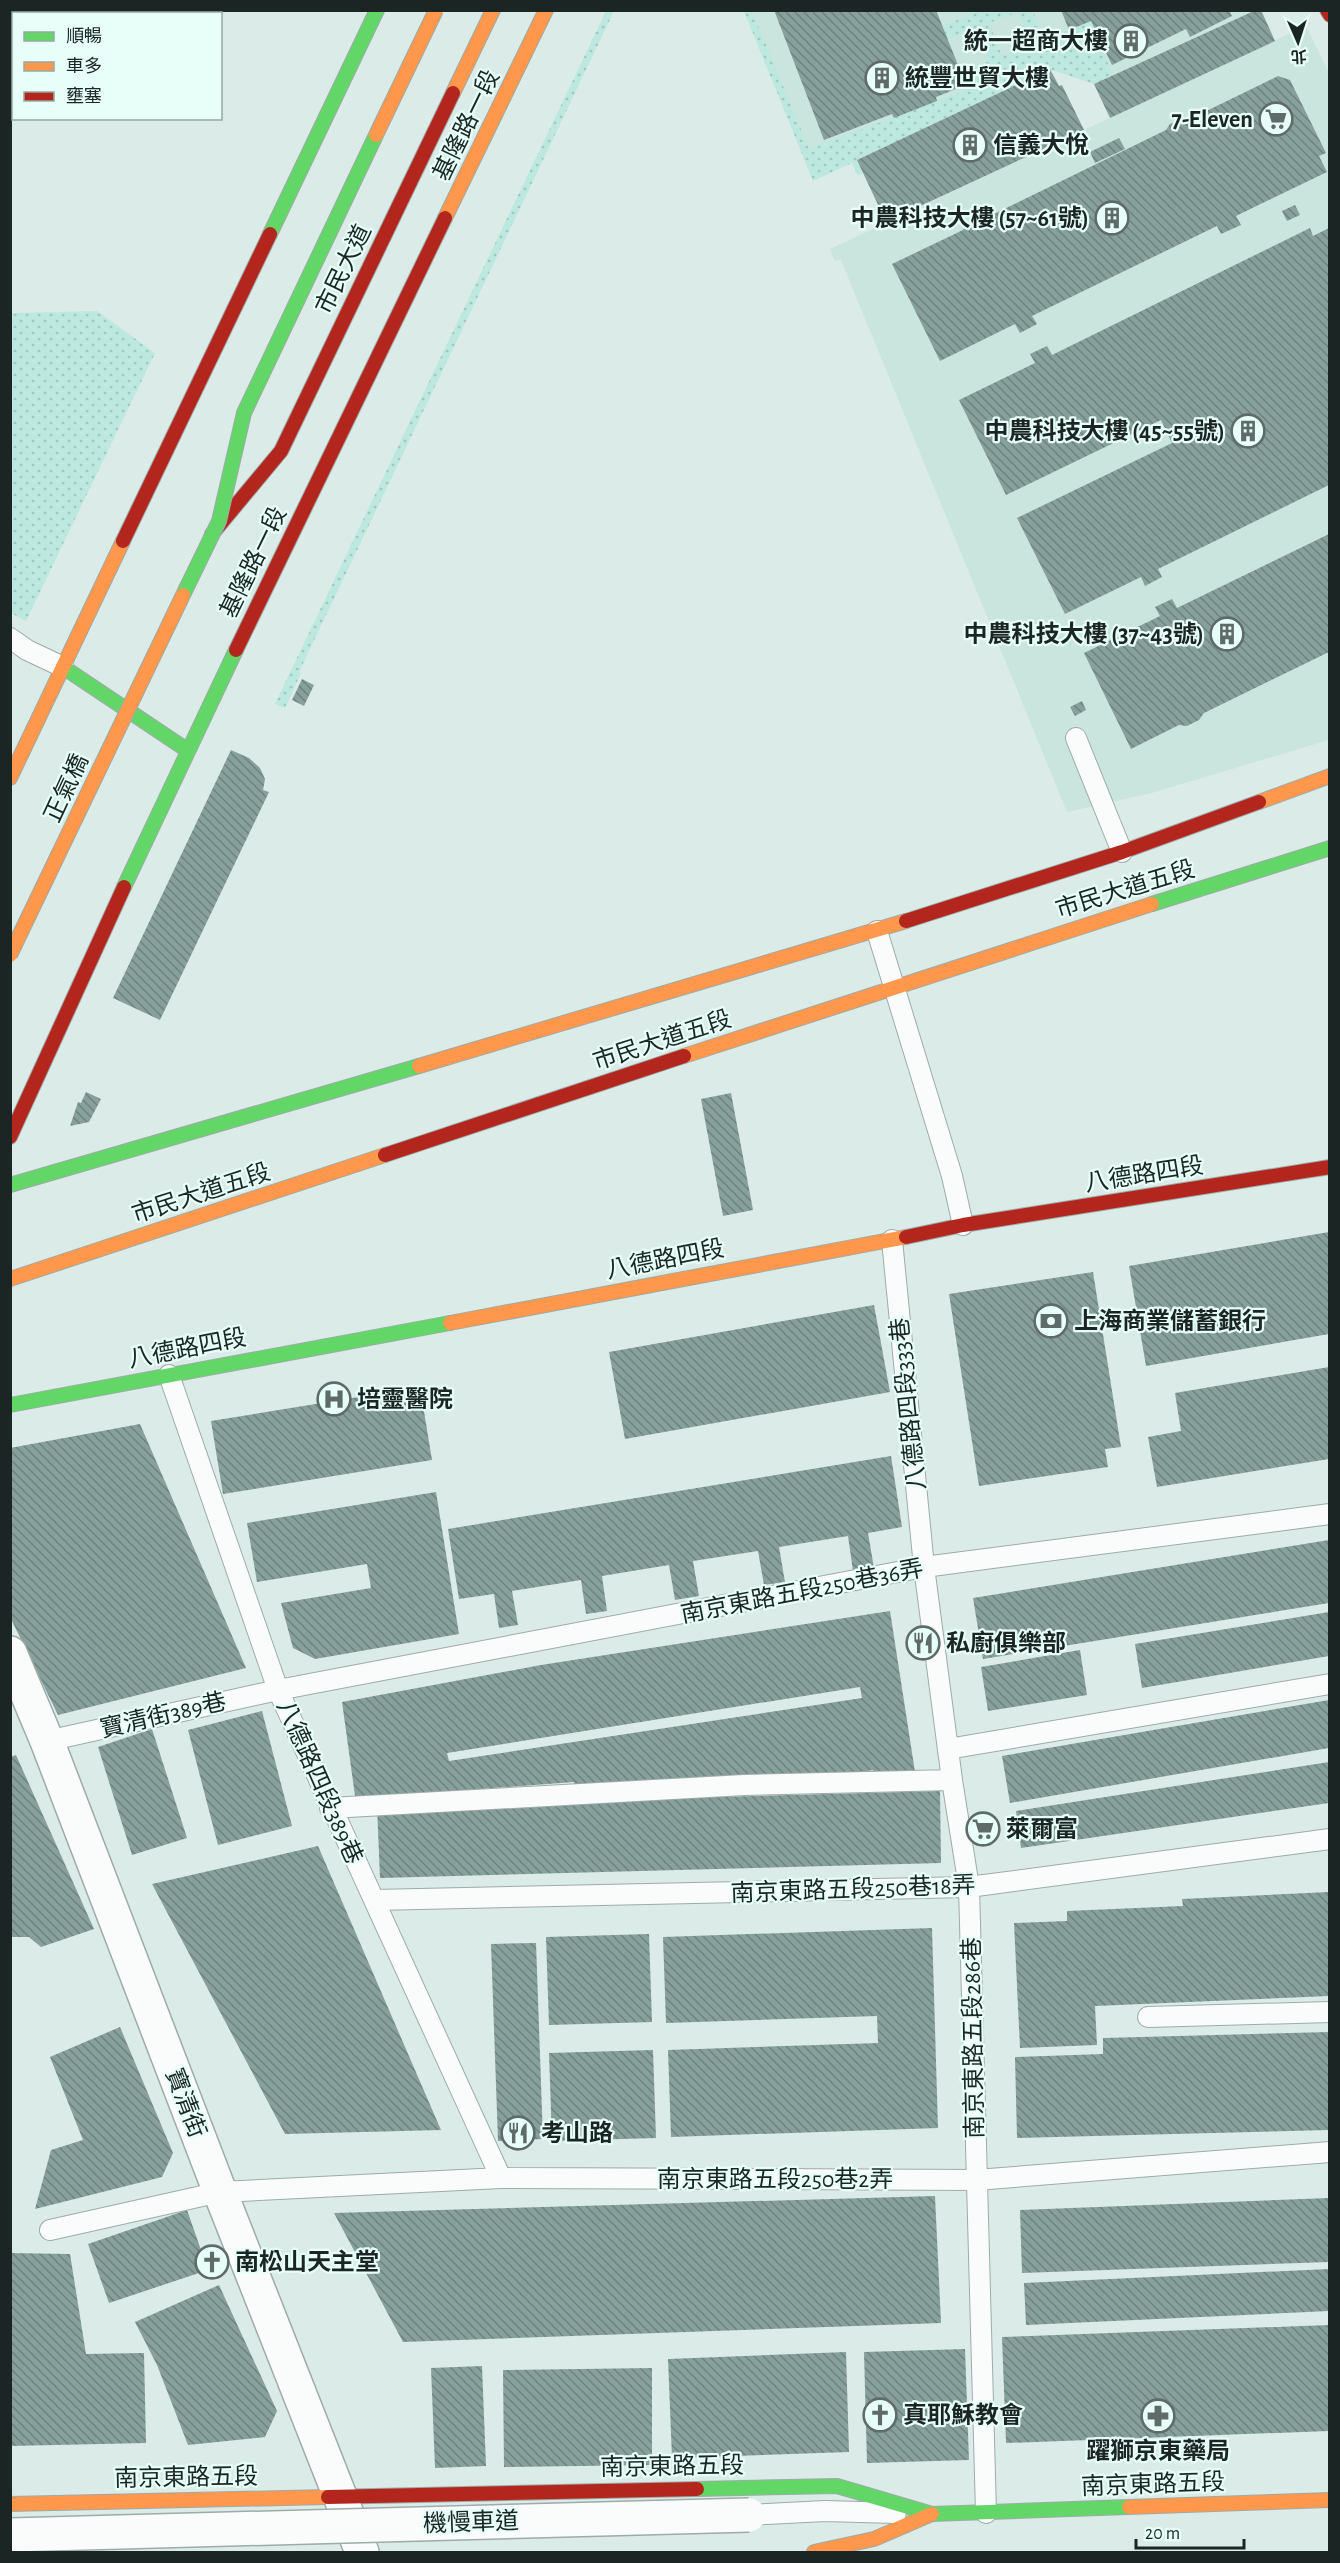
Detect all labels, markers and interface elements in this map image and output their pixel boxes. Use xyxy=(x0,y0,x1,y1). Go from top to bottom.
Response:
legend xyxy=(12,12,222,120)
north arrow xyxy=(1268,12,1328,72)
building icon: 統一超商大樓 xyxy=(1113,23,1149,59)
text: 順暢 xyxy=(66,26,102,46)
place label: 統一超商大樓 xyxy=(964,28,1108,54)
text: 北 xyxy=(1290,48,1307,65)
text: 車多 xyxy=(66,56,102,76)
building icon: 統豐世貿大樓 xyxy=(864,60,900,96)
street label: 基隆路一段 xyxy=(428,65,504,185)
place label: 統豐世貿大樓 xyxy=(905,65,1049,91)
text: 壅塞 xyxy=(66,86,102,106)
supermarket icon: 7-Eleven xyxy=(1258,101,1294,137)
place label: 7-Eleven xyxy=(1172,108,1253,132)
building icon: 信義大悅 xyxy=(952,127,988,163)
place label: 信義大悅 xyxy=(993,132,1089,158)
building icon: 中農科技大樓 (57~61號) xyxy=(1094,200,1130,236)
place label: 中農科技大樓 (57~61號) xyxy=(851,205,1089,231)
street label: 市民大道 xyxy=(310,220,376,318)
building icon: 中農科技大樓 (45~55號) xyxy=(1230,413,1266,449)
place label: 中農科技大樓 (45~55號) xyxy=(984,418,1225,444)
street label: 基隆路一段 xyxy=(215,502,291,622)
building icon: 中農科技大樓 (37~43號) xyxy=(1209,616,1245,652)
place label: 中農科技大樓 (37~43號) xyxy=(963,621,1204,647)
street label: 正氣橋 xyxy=(39,750,93,826)
street label: 市民大道五段 xyxy=(1052,856,1198,922)
street label: 市民大道五段 xyxy=(590,1005,734,1075)
street label: 八德路四段 xyxy=(1083,1152,1205,1196)
street label: 市民大道五段 xyxy=(129,1158,273,1228)
street label: 八德路四段 xyxy=(604,1235,726,1283)
bank icon: 上海商業儲蓄銀行 xyxy=(1033,1303,1069,1339)
place label: 上海商業儲蓄銀行 xyxy=(1074,1308,1266,1334)
street label: 八德路四段333巷 xyxy=(886,1316,930,1492)
street label: 八德路四段 xyxy=(126,1324,248,1372)
hospital icon: 培靈醫院 xyxy=(316,1381,352,1417)
place label: 培靈醫院 xyxy=(357,1386,453,1412)
street label: 南京東路五段250巷36弄 xyxy=(678,1555,926,1627)
restaurant icon: 私廚俱樂部 xyxy=(905,1625,941,1661)
place label: 私廚俱樂部 xyxy=(946,1630,1066,1656)
street label: 寶清街389巷 xyxy=(97,1688,229,1742)
street label: 八德路四段389巷 xyxy=(272,1696,368,1868)
supermarket icon: 萊爾富 xyxy=(965,1811,1001,1847)
place label: 萊爾富 xyxy=(1006,1816,1078,1842)
street label: 南京東路五段250巷18弄 xyxy=(730,1872,976,1906)
street label: 南京東路五段286巷 xyxy=(958,1937,988,2139)
street label: 寶清街 xyxy=(161,2065,211,2141)
restaurant icon: 考山路 xyxy=(500,2115,536,2151)
place label: 考山路 xyxy=(541,2120,613,2146)
street label: 南京東路五段250巷2弄 xyxy=(657,2166,893,2192)
church icon: 南松山天主堂 xyxy=(194,2244,230,2280)
place label: 南松山天主堂 xyxy=(235,2249,379,2275)
church icon: 真耶穌教會 xyxy=(862,2397,898,2433)
pharmacy icon: 躍獅京東藥局 xyxy=(1140,2398,1176,2434)
place label: 真耶穌教會 xyxy=(903,2402,1023,2428)
place label: 躍獅京東藥局 xyxy=(1086,2438,1230,2464)
street label: 南京東路五段 xyxy=(600,2452,744,2480)
street label: 南京東路五段 xyxy=(114,2463,258,2491)
street label: 南京東路五段 xyxy=(1081,2468,1225,2500)
street label: 機慢車道 xyxy=(423,2507,519,2537)
scale bar xyxy=(1136,2512,1244,2550)
text: 20 m xyxy=(1145,2525,1180,2543)

